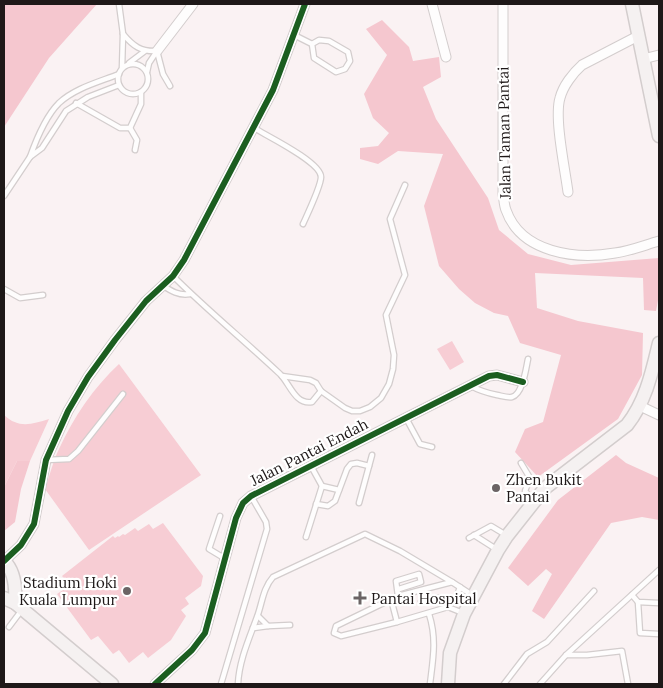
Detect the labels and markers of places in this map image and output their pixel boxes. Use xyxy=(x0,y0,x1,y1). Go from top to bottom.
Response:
place label: Zhen Bukit Pantai xyxy=(506,470,582,506)
marker: Zhen Bukit Pantai xyxy=(490,482,502,494)
place label: Stadium Hoki Kuala Lumpur xyxy=(19,573,118,609)
marker: Stadium Hoki Kuala Lumpur xyxy=(121,585,133,597)
place label: Pantai Hospital xyxy=(371,589,477,608)
marker: Pantai Hospital xyxy=(353,591,367,605)

